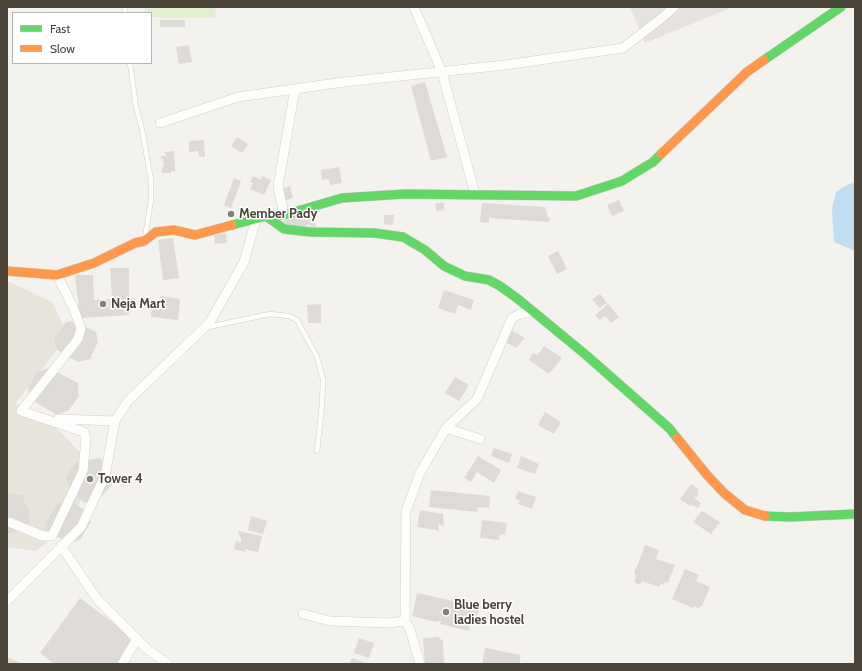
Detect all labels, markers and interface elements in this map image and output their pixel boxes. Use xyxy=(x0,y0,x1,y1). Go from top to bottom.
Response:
legend xyxy=(12,12,152,64)
text: Fast xyxy=(50,21,70,36)
text: Slow xyxy=(50,41,75,56)
place label: Member Pady xyxy=(239,206,317,222)
marker: Member Pady xyxy=(226,209,236,219)
place label: Neja Mart xyxy=(111,296,165,312)
marker: Neja Mart xyxy=(98,299,108,309)
place label: Tower 4 xyxy=(98,471,143,487)
marker: Tower 4 xyxy=(85,474,95,484)
place label: Blue berry ladies hostel xyxy=(454,597,524,628)
marker: Blue berry ladies hostel xyxy=(441,607,451,617)

